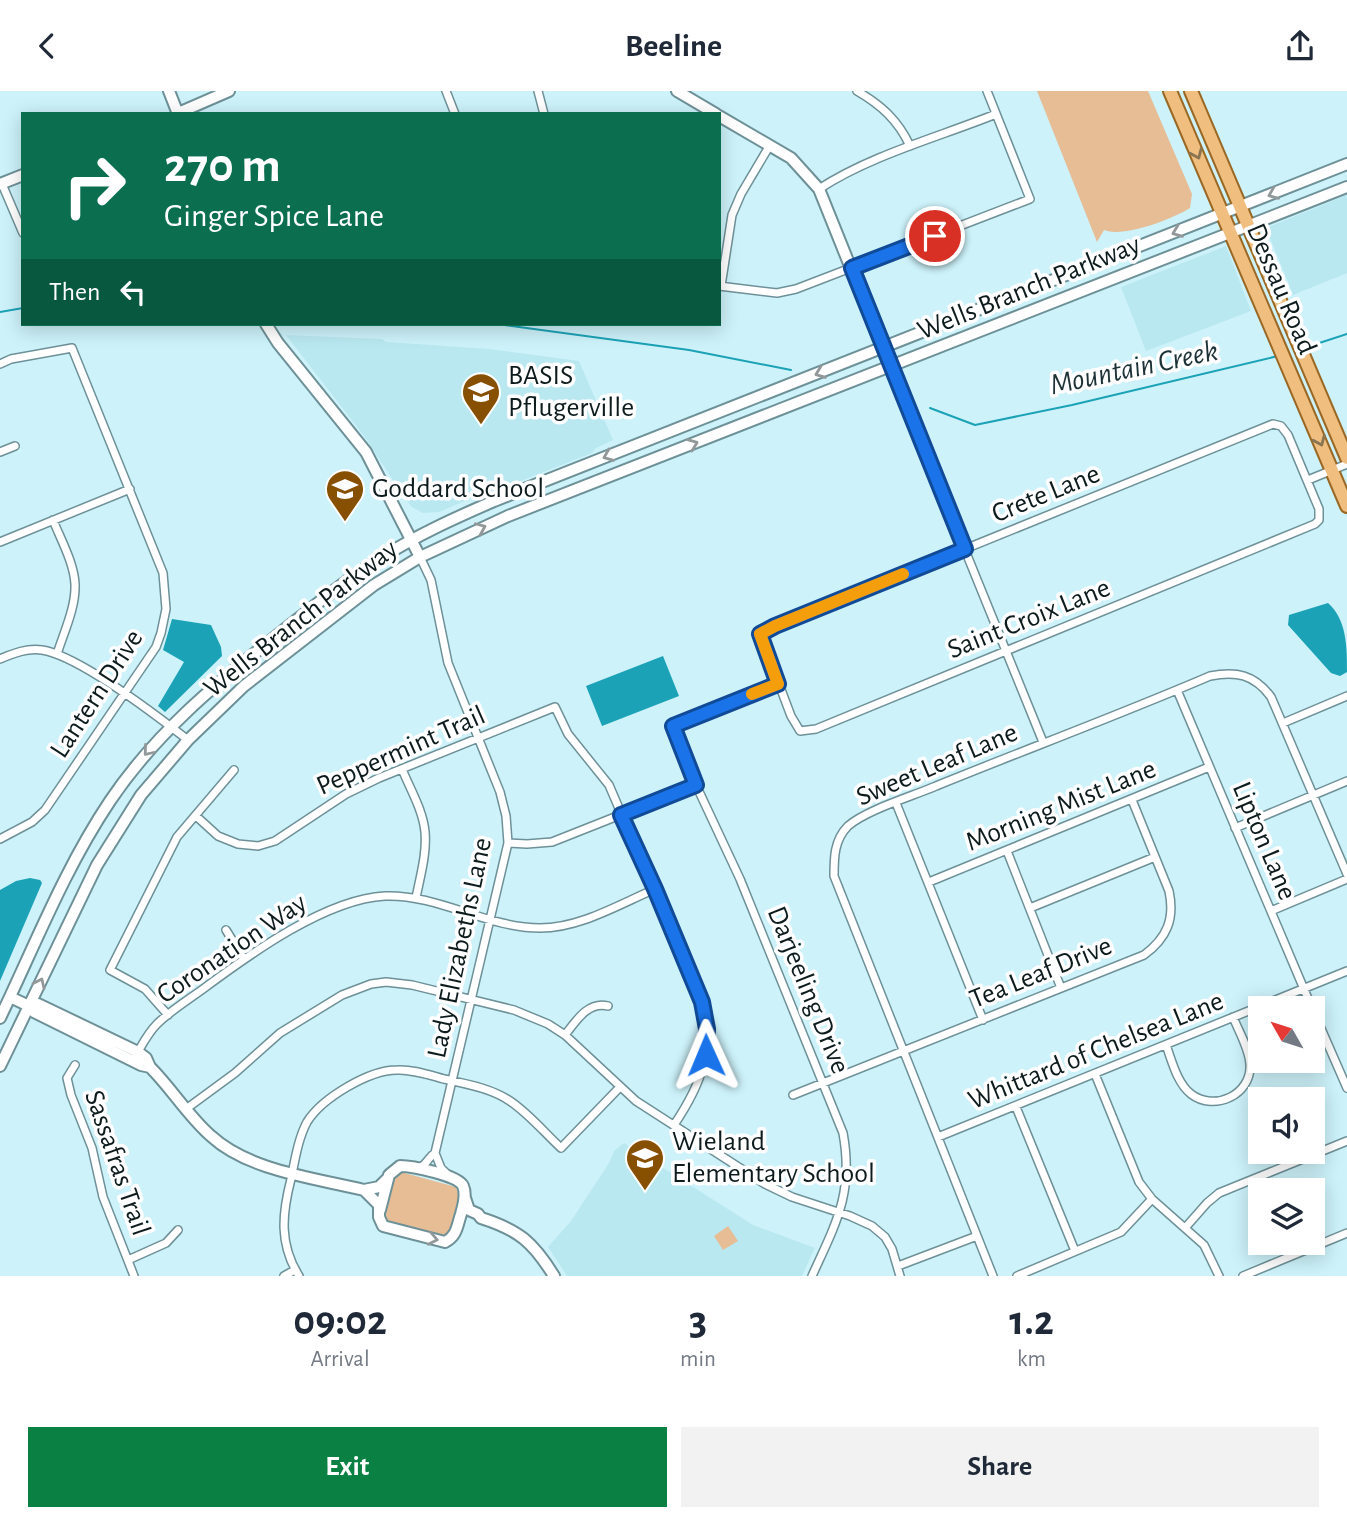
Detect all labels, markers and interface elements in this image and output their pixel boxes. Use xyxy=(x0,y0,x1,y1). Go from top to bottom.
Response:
icon: back xyxy=(28,27,66,65)
icon: share xyxy=(1281,27,1319,65)
text: Beeline xyxy=(625,30,722,62)
icon: right xyxy=(49,140,140,231)
text: 270 m xyxy=(164,142,281,191)
one-way arrow xyxy=(1189,146,1203,159)
one-way arrow xyxy=(1268,186,1281,200)
text: Ginger Spice Lane xyxy=(164,200,384,232)
pin xyxy=(905,206,965,266)
icon: arrive xyxy=(916,217,954,255)
street label: Dessau Road xyxy=(1241,219,1321,359)
one-way arrow xyxy=(1171,224,1183,238)
street label: Wells Branch Parkway xyxy=(914,231,1144,345)
icon: left xyxy=(114,273,152,311)
text: Then xyxy=(49,279,100,305)
water label: Mountain Creek xyxy=(1047,336,1221,400)
place label: BASIS Pflugerville xyxy=(508,362,634,422)
one-way arrow xyxy=(814,364,826,378)
school or university icon: BASIS Pflugerville xyxy=(460,371,502,426)
one-way arrow xyxy=(1312,434,1326,447)
one-way arrow xyxy=(686,439,698,453)
one-way arrow xyxy=(603,447,615,461)
street label: Crete Lane xyxy=(988,460,1104,528)
school or university icon: Goddard School xyxy=(324,468,366,523)
place label: Goddard School xyxy=(372,475,544,503)
one-way arrow xyxy=(475,522,487,536)
street label: Wells Branch Parkway xyxy=(199,535,403,703)
street label: Saint Croix Lane xyxy=(944,574,1114,664)
street label: Lantern Drive xyxy=(45,625,149,763)
street label: Peppermint Trail xyxy=(313,701,489,801)
street label: Sweet Leaf Lane xyxy=(852,718,1022,812)
one-way arrow xyxy=(144,744,157,756)
street label: Morning Mist Lane xyxy=(962,755,1160,857)
street label: Lipton Lane xyxy=(1227,778,1301,904)
street label: Lady Elizabeths Lane xyxy=(423,835,497,1061)
street label: Coronation Way xyxy=(152,889,312,1009)
street label: Darjeeling Drive xyxy=(762,902,854,1078)
street label: Tea Leaf Drive xyxy=(966,932,1116,1014)
one-way arrow xyxy=(32,978,46,990)
street label: Whittard of Chelsea Lane xyxy=(964,987,1228,1115)
north arrow xyxy=(1248,996,1325,1073)
map controls xyxy=(1248,996,1325,1255)
position arrow xyxy=(669,1018,743,1092)
street label: Sassafras Trail xyxy=(79,1087,155,1239)
button: sound xyxy=(1248,1087,1325,1164)
place label: Wieland Elementary School xyxy=(672,1128,875,1188)
school or university icon: Wieland Elementary School xyxy=(624,1137,666,1192)
button: layers xyxy=(1248,1178,1325,1255)
one-way arrow xyxy=(427,1231,439,1246)
text: 09:02 xyxy=(293,1300,387,1342)
text: 3 xyxy=(689,1300,707,1342)
text: 1.2 xyxy=(1009,1300,1054,1342)
text: Arrival xyxy=(310,1348,370,1371)
text: min xyxy=(680,1348,716,1371)
text: km xyxy=(1017,1348,1046,1371)
button: Exit xyxy=(28,1427,667,1507)
button: Share xyxy=(681,1427,1319,1507)

